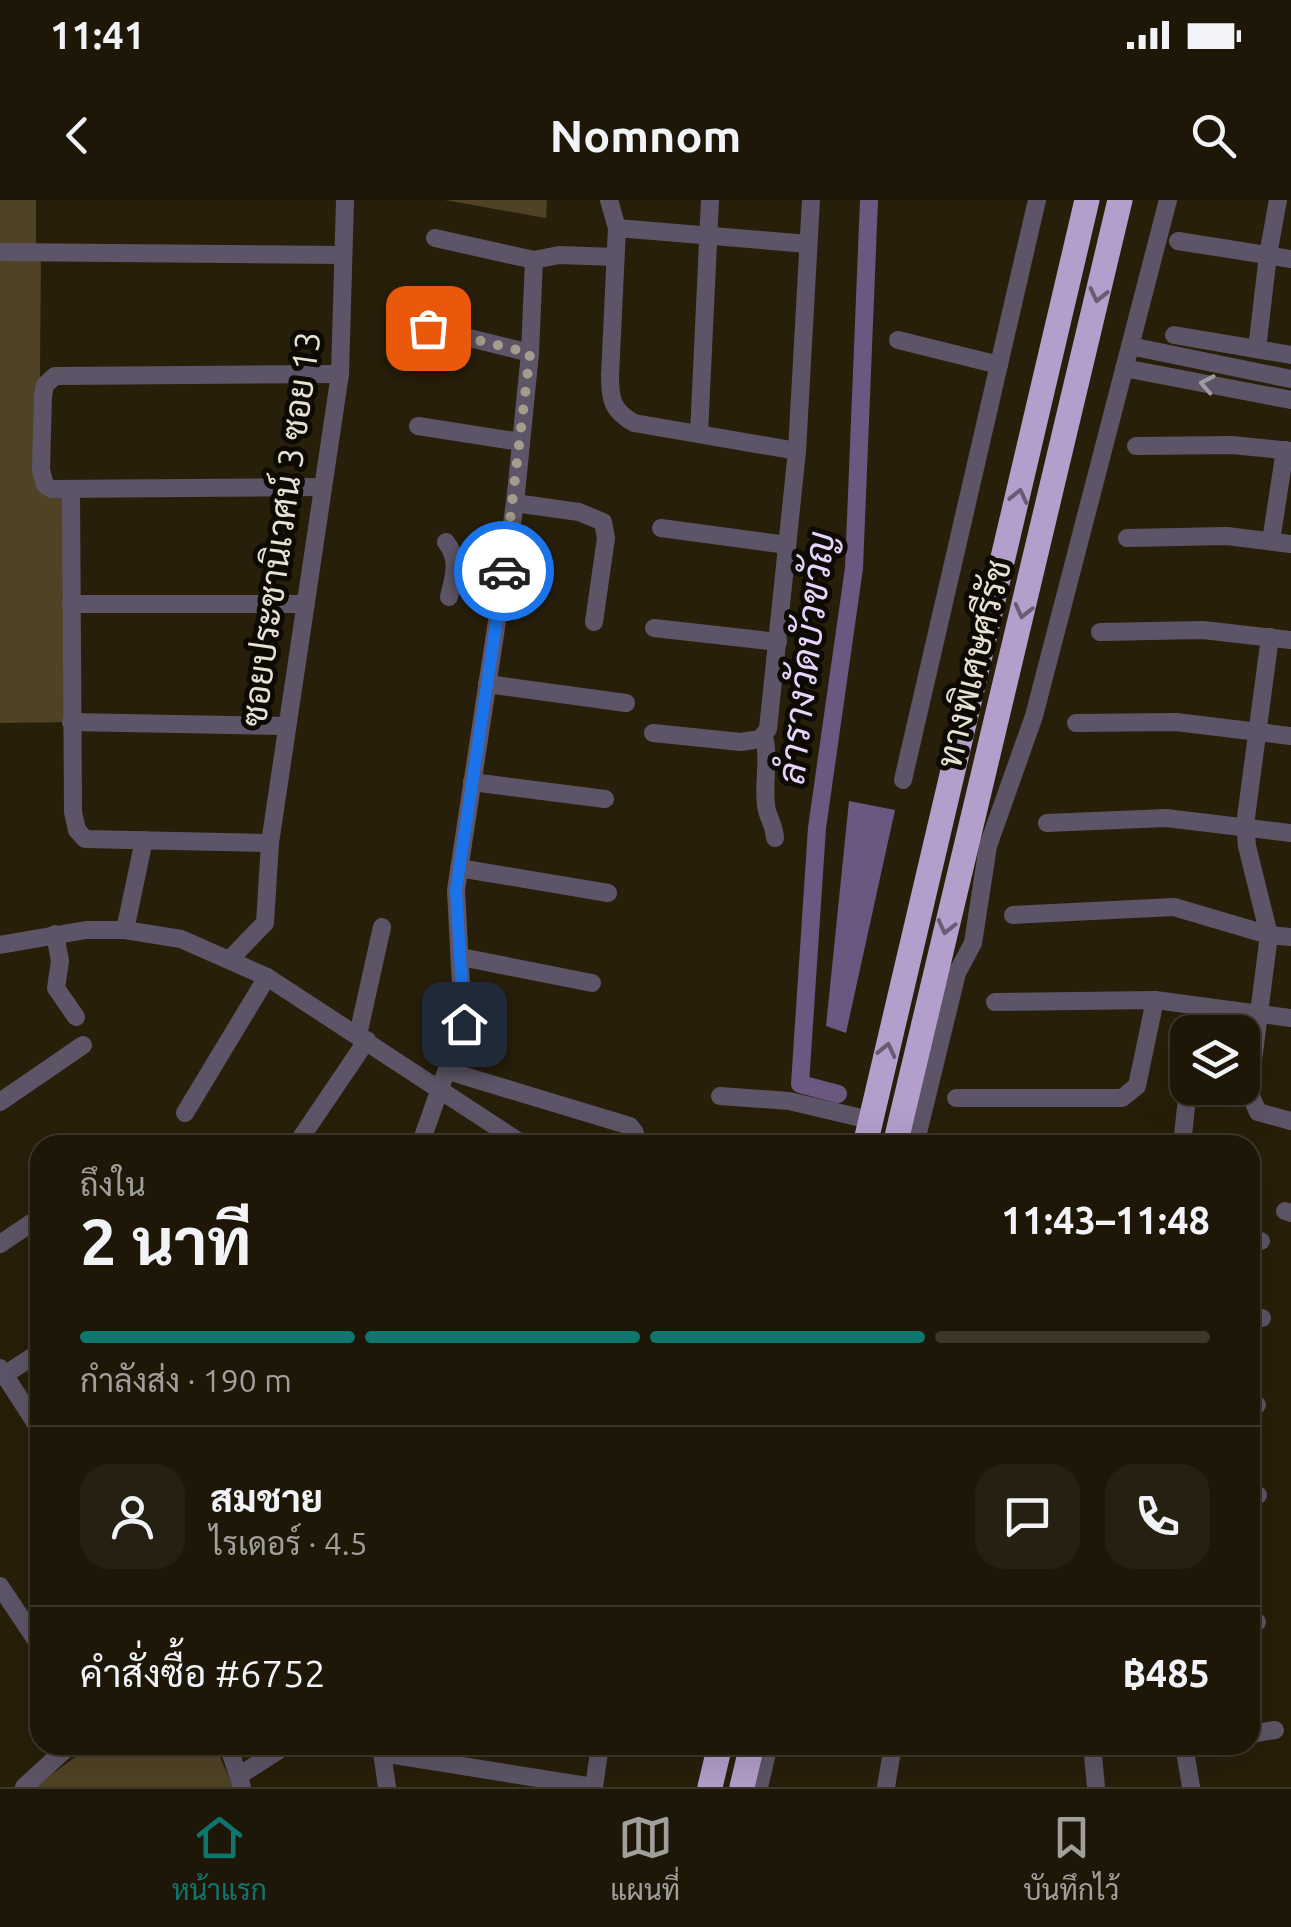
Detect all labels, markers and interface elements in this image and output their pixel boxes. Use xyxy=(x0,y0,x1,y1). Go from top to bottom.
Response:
text: 11:41 xyxy=(50,14,145,56)
icon: back xyxy=(50,108,105,163)
icon: search xyxy=(1186,108,1241,163)
text: Nomnom xyxy=(550,110,741,161)
pin xyxy=(386,286,471,371)
one-way arrow xyxy=(1089,286,1110,303)
icon: bag xyxy=(401,301,456,356)
street label: ซอยประชานิเวศน์ 3 ซอย 13 xyxy=(230,328,328,729)
one-way arrow xyxy=(1199,374,1215,395)
one-way arrow xyxy=(1007,487,1028,504)
courier xyxy=(454,521,554,621)
water label: ลำรางวัดบัวขวัญ xyxy=(769,529,844,787)
icon: car xyxy=(477,544,532,599)
street label: ทางพิเศษศรีรัช xyxy=(926,555,1018,772)
one-way arrow xyxy=(1014,602,1035,619)
one-way arrow xyxy=(937,918,958,935)
pin xyxy=(422,982,507,1067)
icon: home xyxy=(437,997,492,1052)
map controls xyxy=(1170,1015,1260,1105)
button: layers xyxy=(1170,1015,1260,1105)
one-way arrow xyxy=(875,1042,896,1059)
text: ถึงใน xyxy=(80,1166,146,1202)
text: 11:43–11:48 xyxy=(1001,1199,1210,1241)
text: 2 นาที xyxy=(80,1204,252,1277)
text: กำลังส่ง · 190 m xyxy=(80,1362,292,1398)
button: person xyxy=(80,1464,185,1569)
button: chat xyxy=(975,1464,1080,1569)
button: phone xyxy=(1105,1464,1210,1569)
text: สมชาย xyxy=(210,1477,323,1519)
text: ไรเดอร์ · 4.5 xyxy=(210,1525,368,1561)
text: คำสั่งซื้อ #6752 xyxy=(80,1652,326,1694)
text: ฿485 xyxy=(1123,1652,1210,1694)
tab: หน้าแรก xyxy=(172,1810,267,1906)
tab: แผนที่ xyxy=(610,1810,680,1906)
tab: บันทึกไว้ xyxy=(1024,1810,1119,1906)

